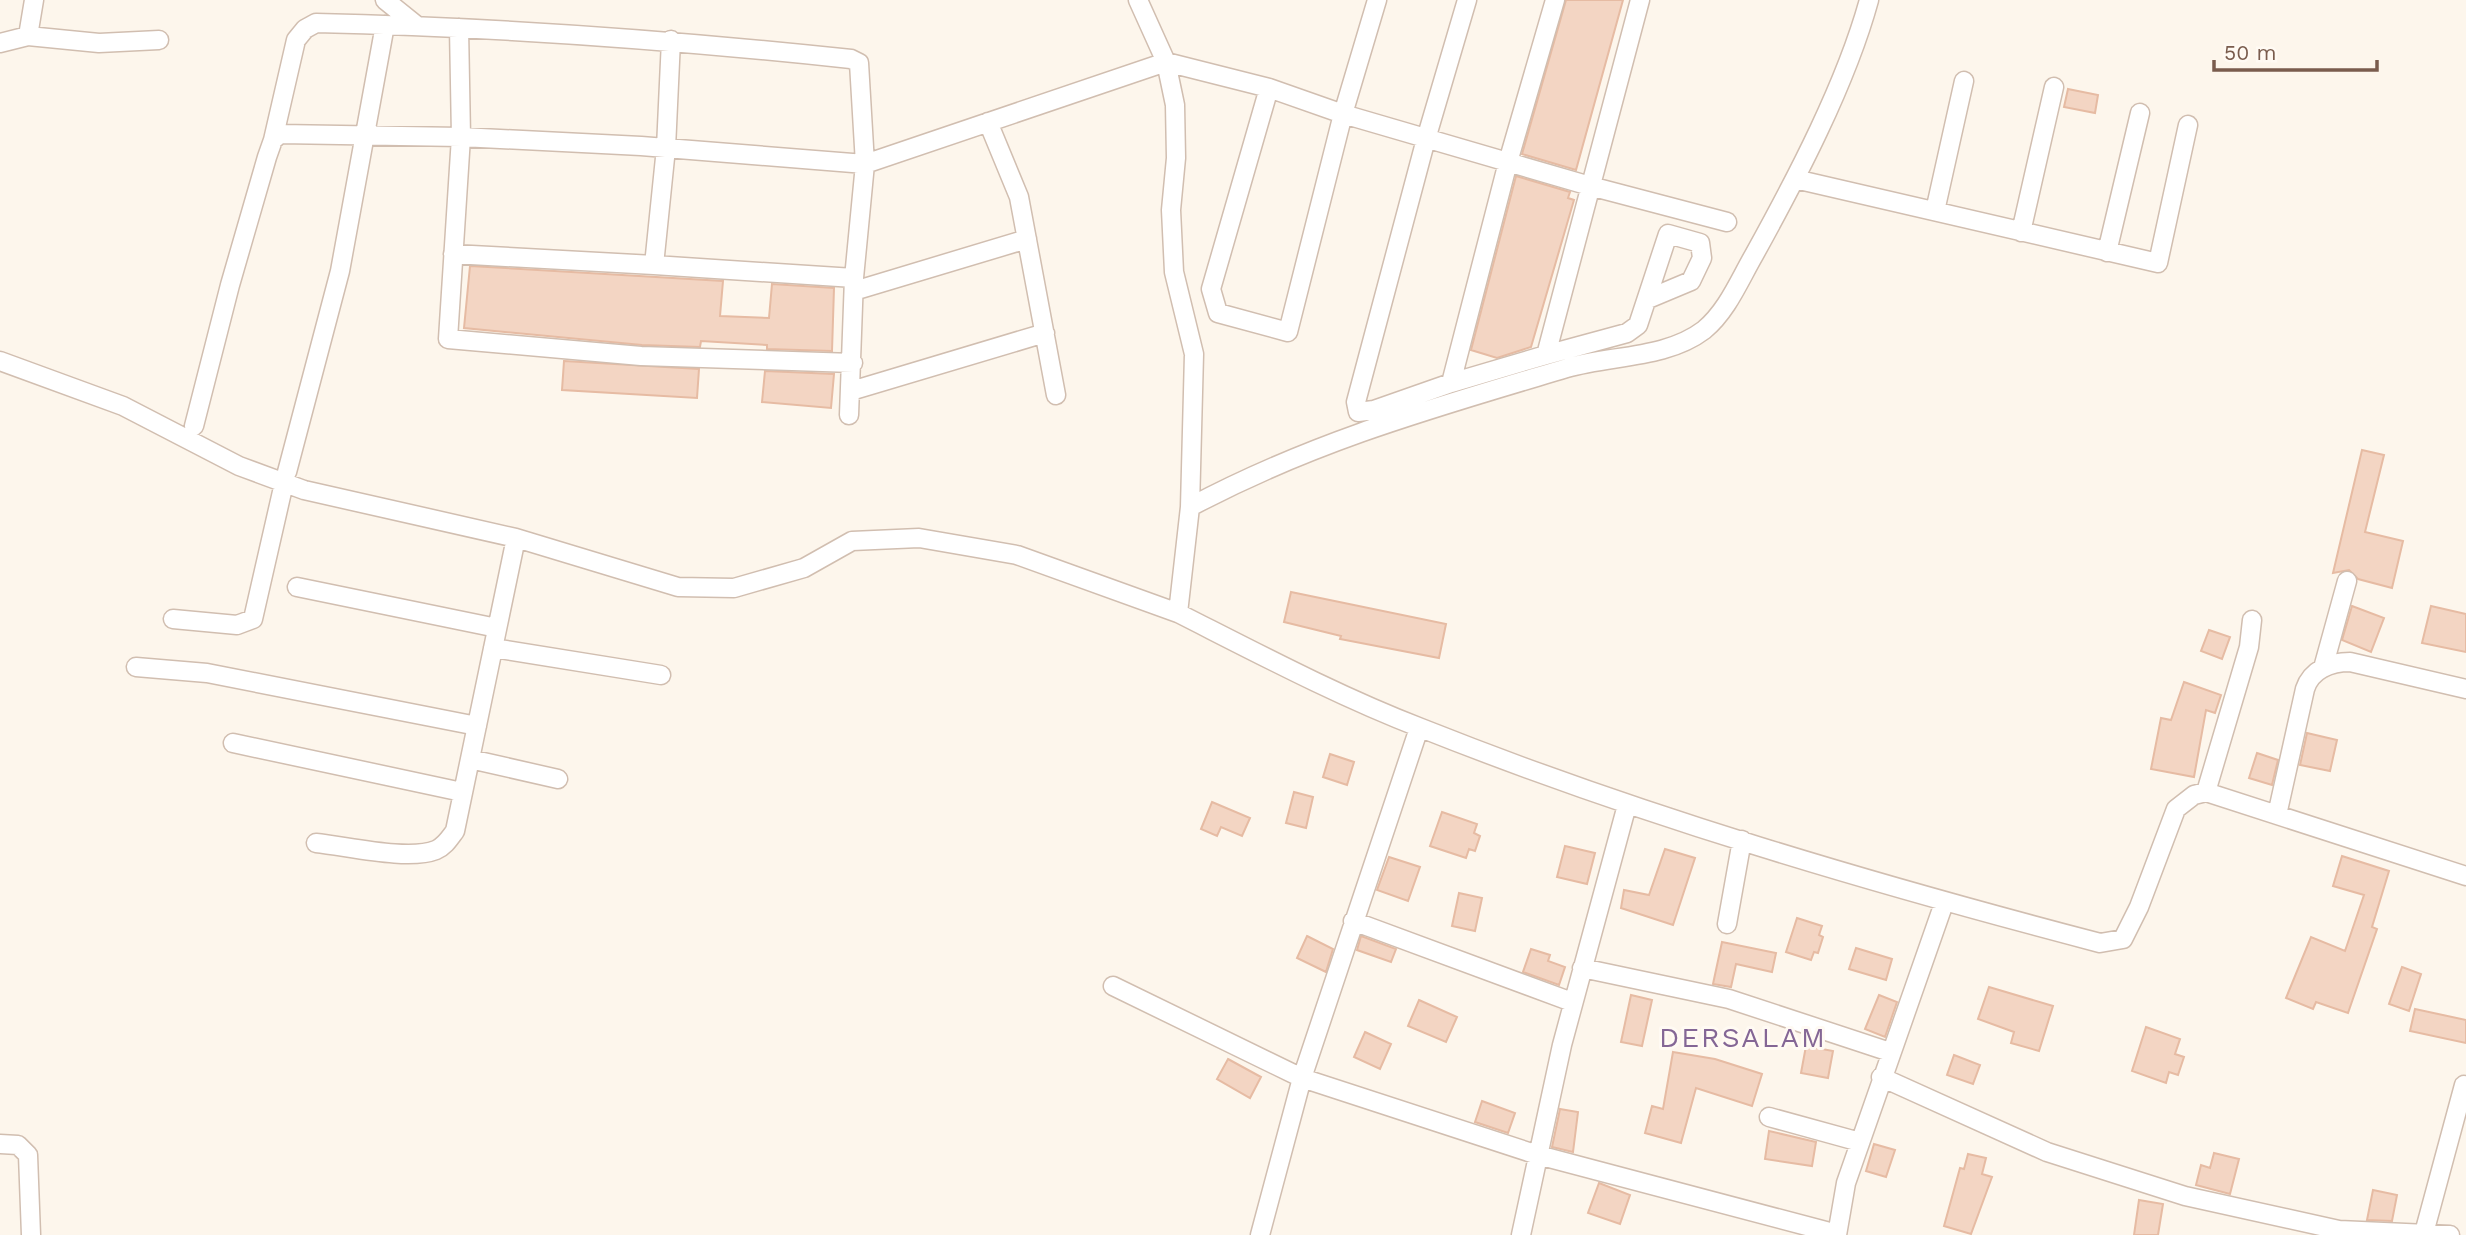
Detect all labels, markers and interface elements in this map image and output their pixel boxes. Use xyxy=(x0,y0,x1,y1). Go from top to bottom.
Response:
scale bar xyxy=(2214,28,2377,72)
text: 50 m xyxy=(2224,40,2276,65)
district label: DERSALAM xyxy=(1659,1021,1827,1054)

